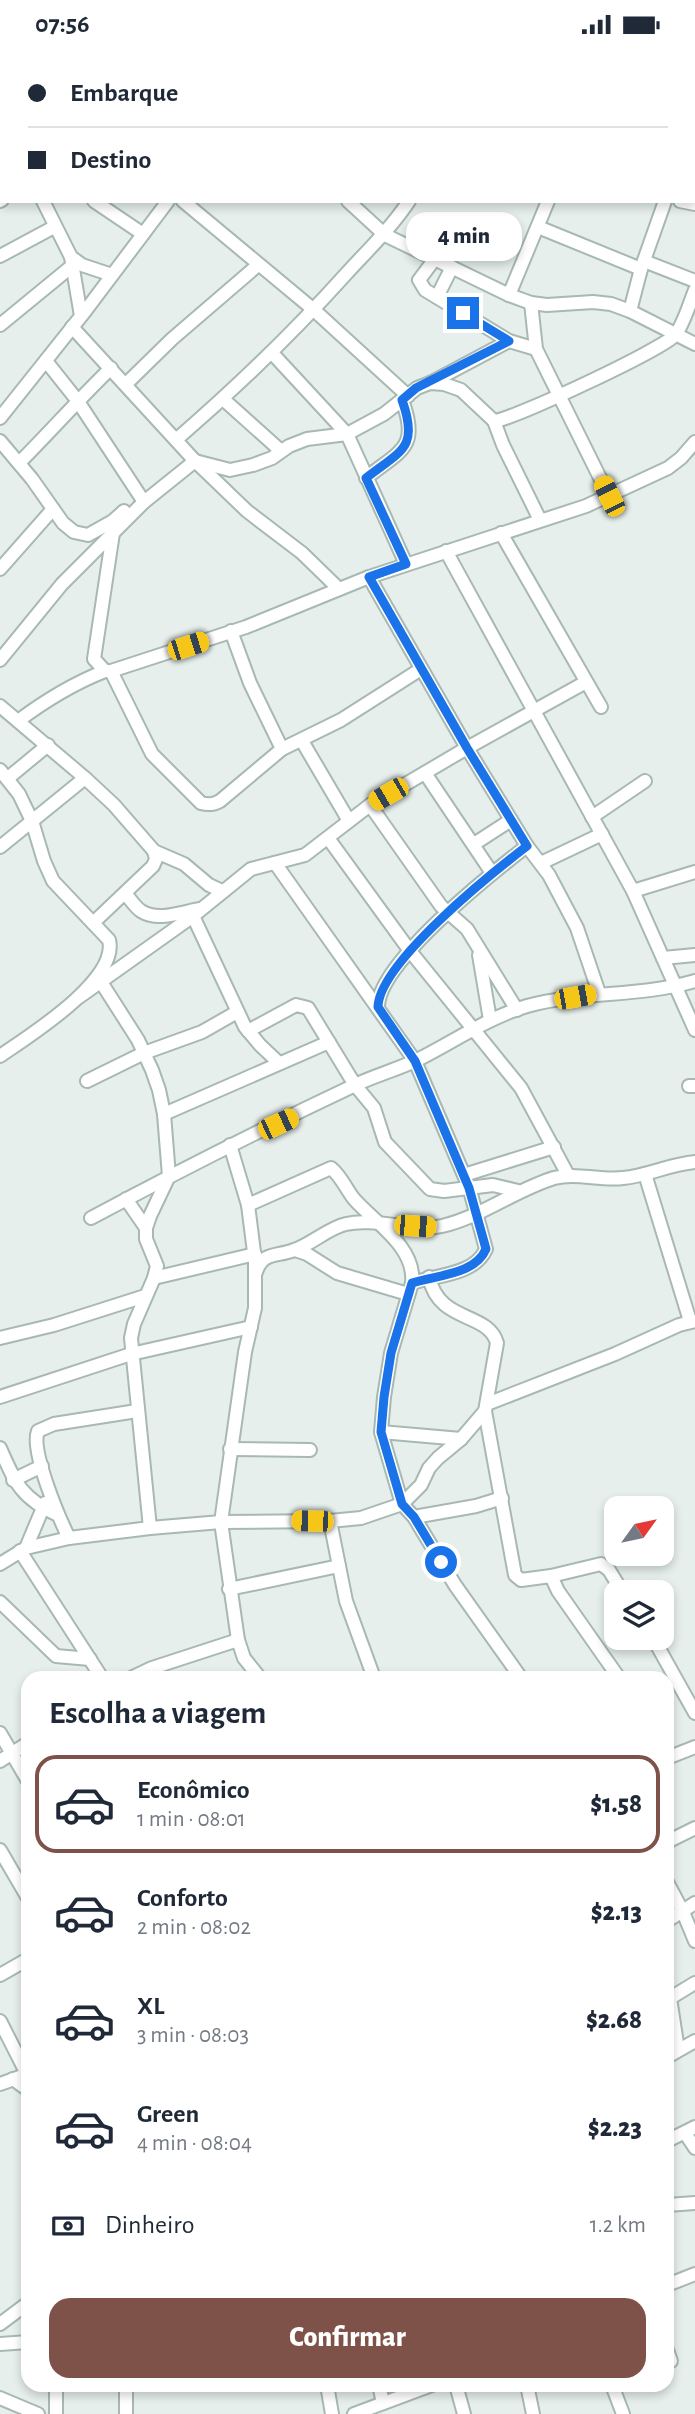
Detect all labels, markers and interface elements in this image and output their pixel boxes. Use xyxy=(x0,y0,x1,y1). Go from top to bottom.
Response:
text: 07:56 xyxy=(35,11,90,37)
text: Embarque xyxy=(70,80,178,106)
text: Destino xyxy=(70,147,151,173)
callout: 4 min xyxy=(405,211,521,261)
text: 4 min xyxy=(438,225,490,248)
route end xyxy=(447,297,479,329)
car xyxy=(591,473,628,519)
car xyxy=(165,630,212,662)
car xyxy=(365,774,412,814)
car xyxy=(553,983,598,1011)
car xyxy=(255,1106,302,1142)
car xyxy=(394,1214,437,1238)
north arrow xyxy=(604,1496,674,1566)
map controls xyxy=(604,1496,674,1650)
car xyxy=(291,1510,334,1532)
route start xyxy=(425,1546,457,1578)
button: layers xyxy=(604,1580,674,1650)
text: Escolha a viagem xyxy=(49,1697,266,1729)
icon: car xyxy=(53,1773,116,1836)
text: Econômico xyxy=(137,1777,250,1803)
text: $1.58 xyxy=(590,1791,642,1817)
text: 1 min · 08:01 xyxy=(137,1808,246,1831)
icon: car xyxy=(53,1881,116,1944)
text: Conforto xyxy=(137,1885,228,1911)
text: $2.13 xyxy=(591,1899,642,1925)
text: 2 min · 08:02 xyxy=(137,1916,251,1939)
icon: car xyxy=(53,1989,116,2052)
text: XL xyxy=(137,1993,164,2019)
text: $2.68 xyxy=(586,2007,642,2033)
text: 3 min · 08:03 xyxy=(137,2024,249,2047)
icon: car xyxy=(53,2097,116,2160)
text: Green xyxy=(137,2101,199,2127)
text: $2.23 xyxy=(588,2115,642,2141)
text: 4 min · 08:04 xyxy=(137,2132,252,2155)
icon: cash xyxy=(49,2207,87,2245)
text: Dinheiro xyxy=(105,2212,194,2238)
text: 1.2 km xyxy=(590,2214,646,2237)
button: Confirmar xyxy=(49,2298,646,2378)

